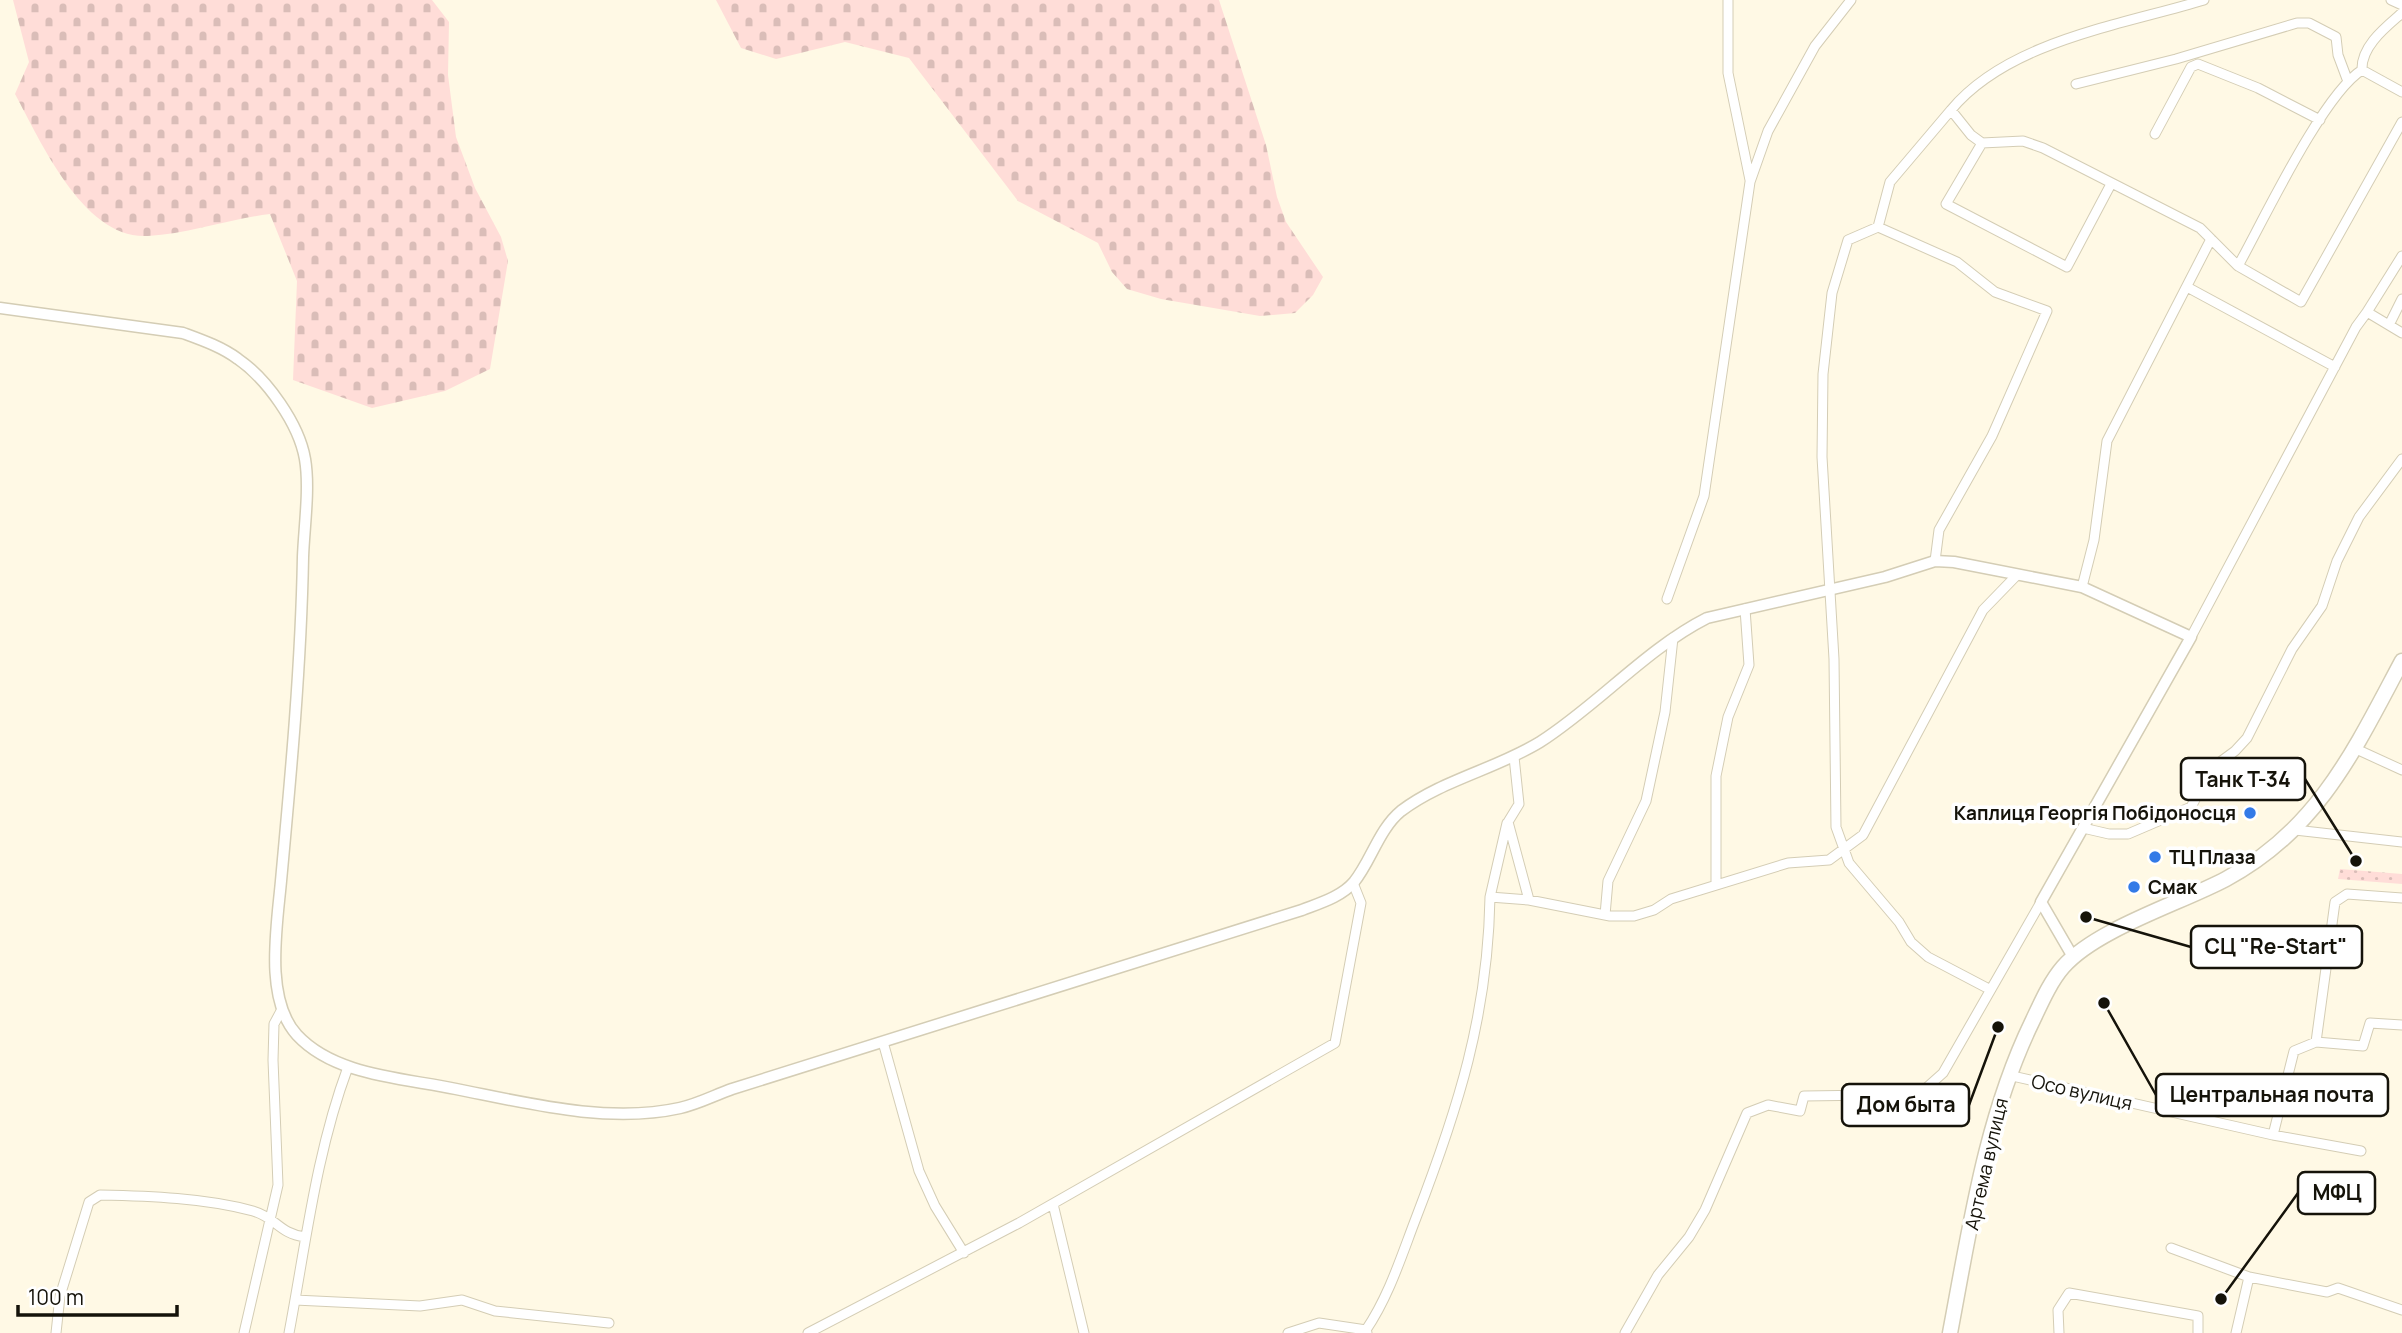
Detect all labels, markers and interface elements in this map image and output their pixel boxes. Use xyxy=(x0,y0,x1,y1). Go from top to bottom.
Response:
callout: Танк Т-34 xyxy=(2181,758,2305,800)
text: Танк Т-34 xyxy=(2195,765,2291,793)
place label: Каплиця Георгія Побідоносця xyxy=(1954,800,2236,826)
marker: Каплиця Георгія Побідоносця xyxy=(2242,805,2258,821)
place label: ТЦ Плаза xyxy=(2169,844,2256,870)
marker: ТЦ Плаза xyxy=(2147,849,2163,865)
place label: Смак xyxy=(2148,874,2198,900)
marker: Смак xyxy=(2126,879,2142,895)
callout: СЦ "Re-Start" xyxy=(2191,926,2362,968)
text: СЦ "Re-Start" xyxy=(2205,932,2347,960)
street label: Осо вулиця xyxy=(2029,1068,2135,1116)
callout: Центральная почта xyxy=(2156,1074,2388,1116)
text: Центральная почта xyxy=(2170,1080,2374,1108)
callout: Дом быта xyxy=(1842,1084,1969,1126)
text: Дом быта xyxy=(1856,1090,1956,1118)
street label: Артема вулиця xyxy=(1958,1095,2014,1233)
callout: МФЦ xyxy=(2298,1172,2375,1214)
text: МФЦ xyxy=(2312,1178,2362,1206)
scale bar xyxy=(18,1274,177,1318)
text: 100 m xyxy=(28,1283,84,1311)

